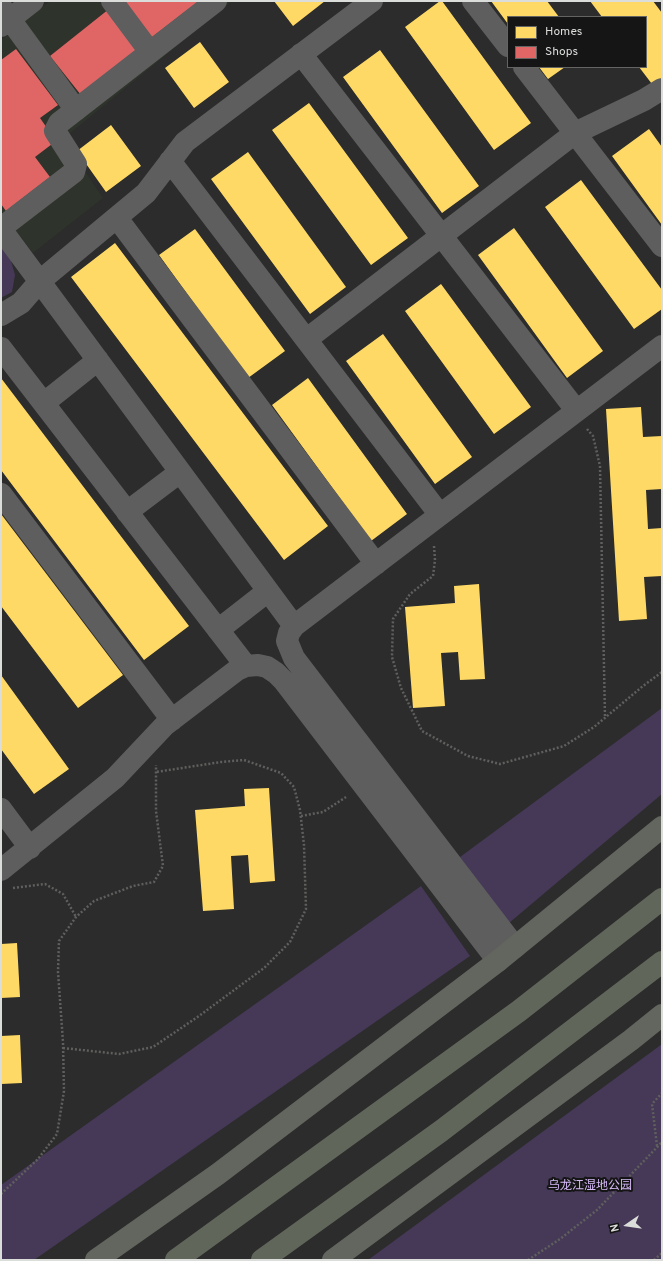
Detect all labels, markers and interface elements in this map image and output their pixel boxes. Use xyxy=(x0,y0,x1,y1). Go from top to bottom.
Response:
legend xyxy=(507,16,647,68)
text: Homes xyxy=(545,24,582,40)
text: Shops xyxy=(545,44,578,60)
park label: 乌龙江湿地公园 xyxy=(548,1180,632,1194)
north arrow xyxy=(607,1205,647,1245)
text: N xyxy=(608,1222,623,1233)

